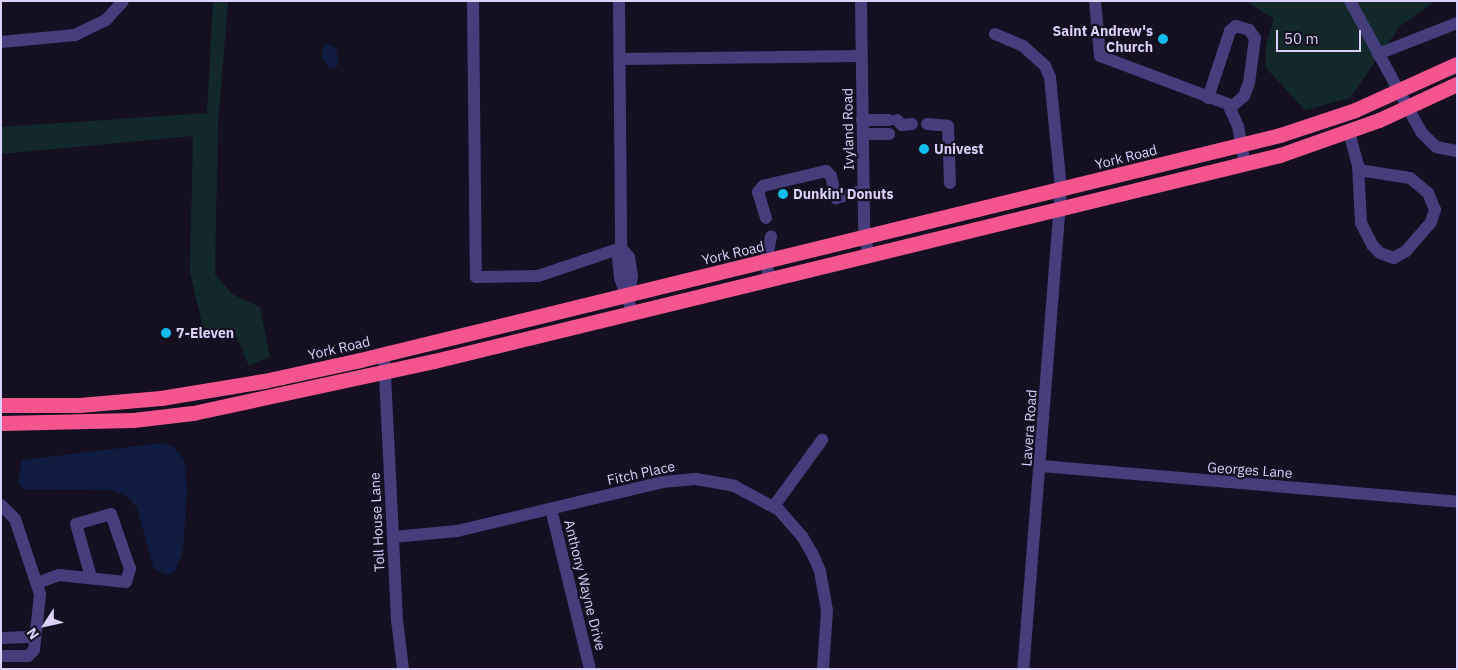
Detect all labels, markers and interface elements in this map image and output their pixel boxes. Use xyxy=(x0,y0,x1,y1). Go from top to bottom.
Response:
scale bar xyxy=(1278,20,1363,52)
place label: Saint Andrew's Church xyxy=(1053,23,1153,56)
text: 50 m xyxy=(1284,29,1319,48)
marker: Saint Andrew's Church xyxy=(1157,33,1169,45)
street label: Ivyland Road xyxy=(839,88,857,170)
place label: Univest xyxy=(934,141,984,157)
street label: York Road xyxy=(1093,141,1159,173)
marker: Univest xyxy=(918,143,930,155)
place label: Dunkin' Donuts xyxy=(793,186,893,202)
marker: Dunkin' Donuts xyxy=(777,188,789,200)
street label: York Road xyxy=(700,238,766,268)
place label: 7-Eleven xyxy=(176,325,234,341)
marker: 7-Eleven xyxy=(160,327,172,339)
street label: York Road xyxy=(306,333,372,363)
street label: Lavera Road xyxy=(1018,389,1040,467)
street label: Fitch Place xyxy=(606,458,676,488)
street label: Georges Lane xyxy=(1207,459,1293,481)
street label: Toll House Lane xyxy=(366,472,388,572)
street label: Anthony Wayne Drive xyxy=(561,518,609,652)
north arrow xyxy=(20,600,70,650)
text: N xyxy=(22,624,43,643)

